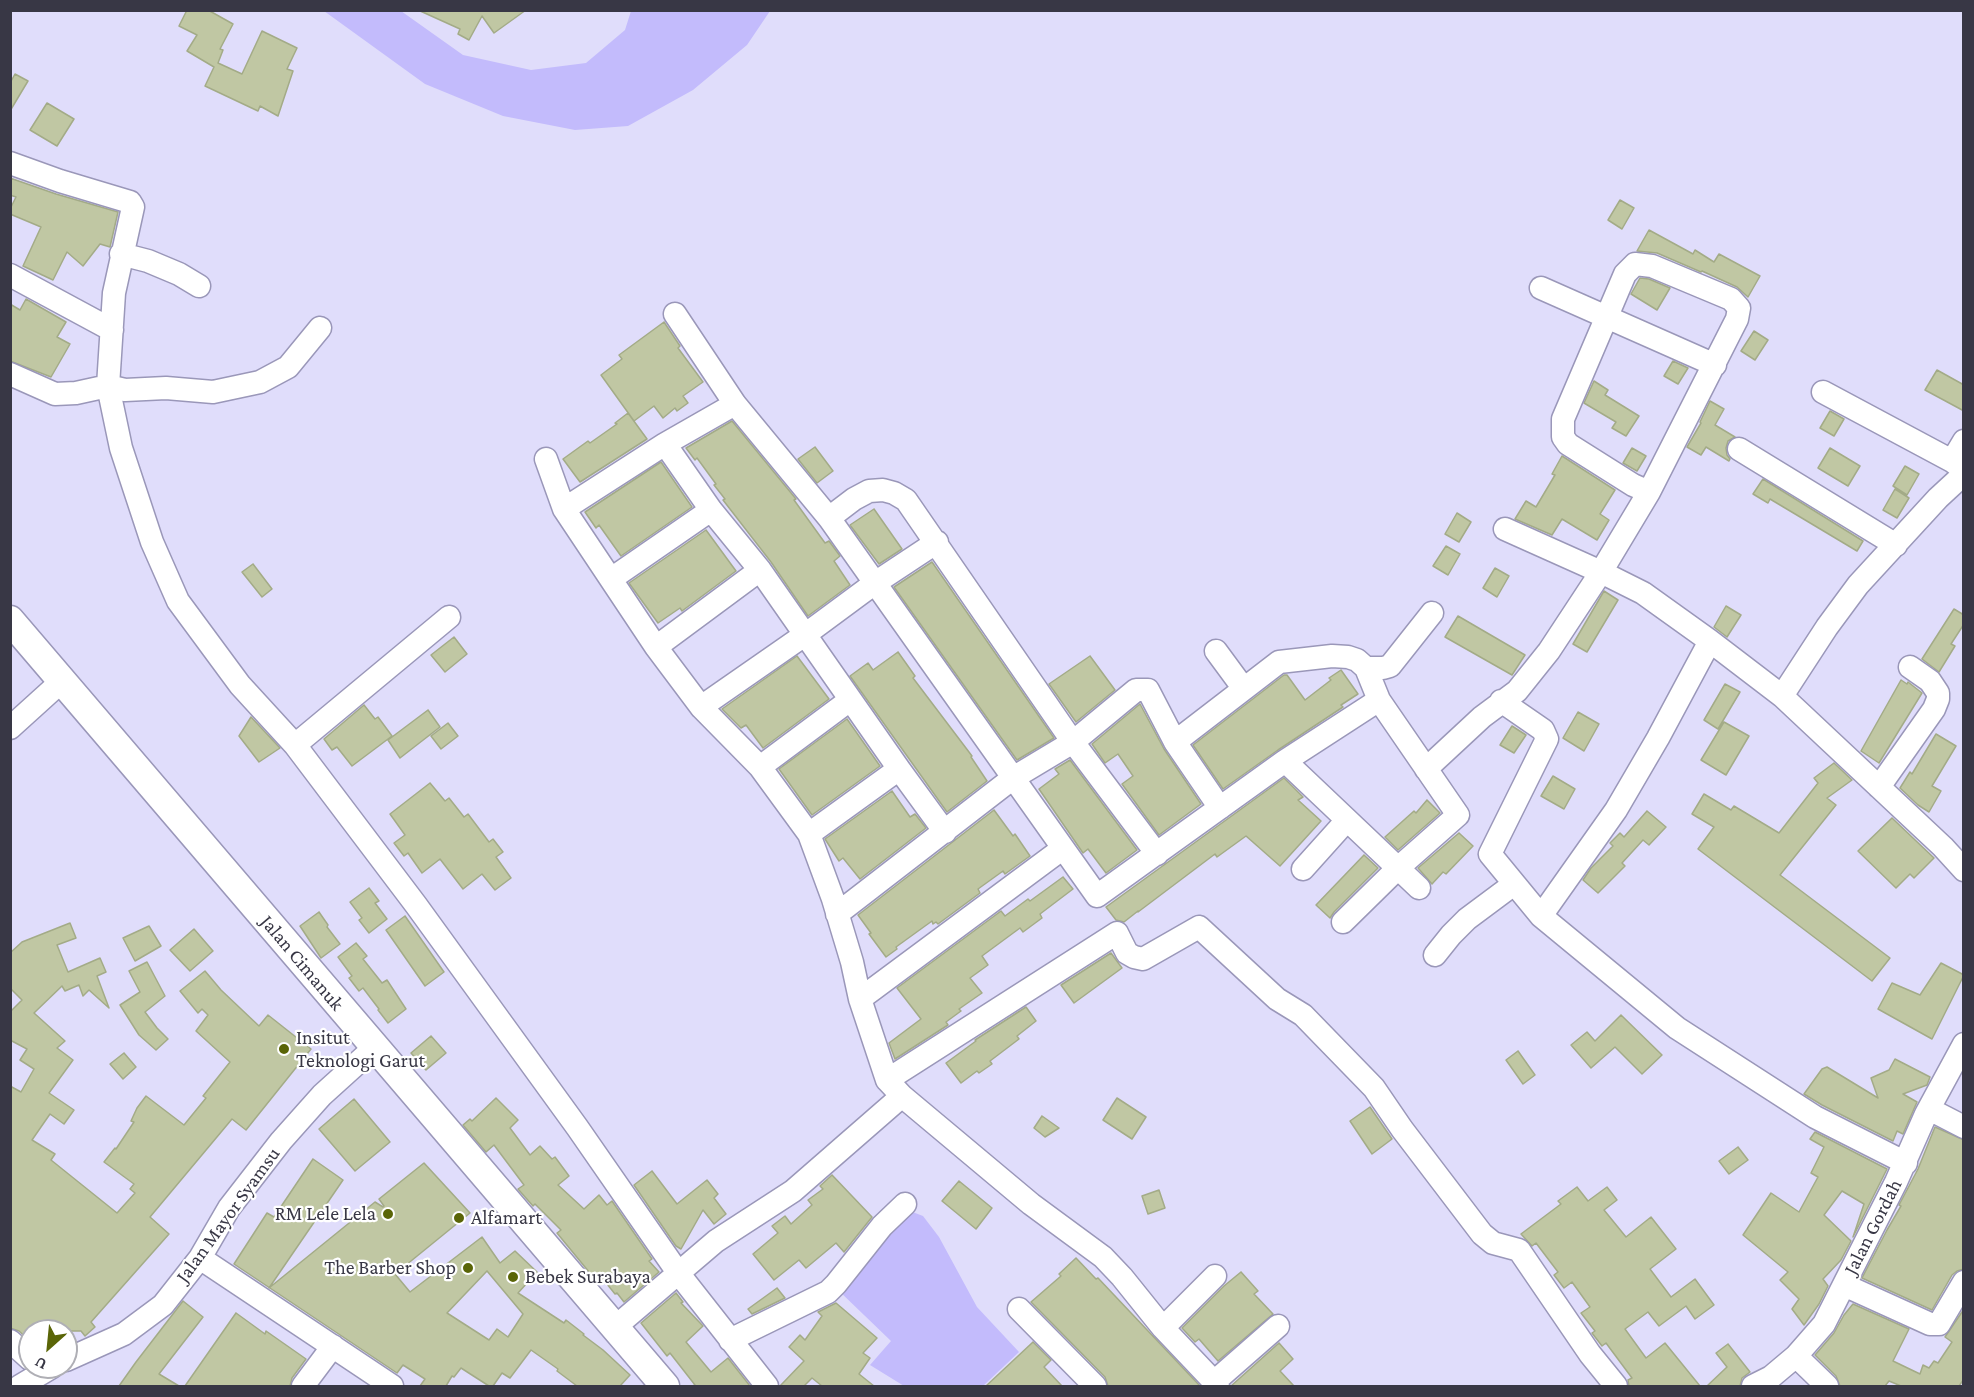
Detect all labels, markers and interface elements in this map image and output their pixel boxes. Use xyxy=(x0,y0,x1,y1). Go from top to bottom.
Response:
street label: Jalan Cimanuk xyxy=(255,910,349,1016)
place label: Insitut Teknologi Garut xyxy=(296,1026,425,1073)
marker: Insitut Teknologi Garut xyxy=(277,1042,291,1056)
street label: Jalan Mayor Syamsu xyxy=(171,1143,285,1287)
street label: Jalan Gordah xyxy=(1839,1175,1907,1279)
place label: RM Lele Lela xyxy=(275,1202,376,1226)
place label: Alfamart xyxy=(471,1206,542,1230)
marker: RM Lele Lela xyxy=(381,1207,395,1221)
marker: Alfamart xyxy=(452,1211,466,1225)
place label: The Barber Shop xyxy=(324,1256,456,1280)
marker: The Barber Shop xyxy=(461,1261,475,1275)
place label: Bebek Surabaya xyxy=(525,1265,651,1289)
marker: Bebek Surabaya xyxy=(506,1270,520,1284)
north arrow xyxy=(18,1319,78,1379)
text: U xyxy=(32,1354,49,1374)

